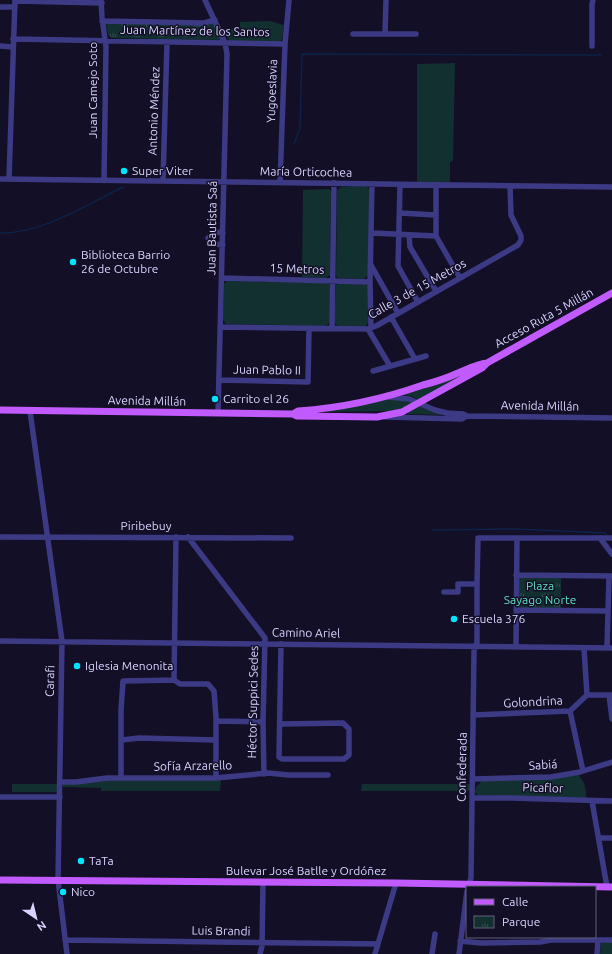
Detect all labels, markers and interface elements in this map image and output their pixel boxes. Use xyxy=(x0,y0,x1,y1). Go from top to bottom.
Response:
street label: Juan Martínez de los Santos xyxy=(120,23,270,38)
street label: Juan Camejo Soto xyxy=(86,42,99,138)
street label: Yugoeslavia xyxy=(264,59,279,123)
street label: Antonio Méndez xyxy=(145,66,162,156)
place label: Super Viter xyxy=(132,164,193,177)
street label: María Orticochea xyxy=(260,164,352,179)
marker: Super Viter xyxy=(119,166,129,176)
street label: Juan Bautista Saá xyxy=(204,181,219,275)
place label: Biblioteca Barrio 26 de Octubre xyxy=(81,248,170,275)
street label: Calle 3 de 15 Metros xyxy=(366,256,468,321)
marker: Biblioteca Barrio 26 de Octubre xyxy=(68,257,78,267)
street label: 15 Metros xyxy=(269,261,325,276)
street label: Acceso Ruta 5 Millán xyxy=(492,285,595,350)
street label: Juan Pablo II xyxy=(233,362,301,377)
place label: Carrito el 26 xyxy=(223,392,289,405)
street label: Avenida Millán xyxy=(108,393,186,408)
marker: Carrito el 26 xyxy=(210,394,220,404)
street label: Avenida Millán xyxy=(501,398,579,413)
street label: Piribebuy xyxy=(121,519,172,532)
park label: Plaza Sayago Norte xyxy=(504,579,576,606)
place label: Escuela 376 xyxy=(462,612,526,625)
marker: Escuela 376 xyxy=(449,614,459,624)
street label: Camino Ariel xyxy=(272,625,340,640)
street label: Héctor Suppici Sedes xyxy=(245,646,260,758)
place label: Iglesia Menonita xyxy=(85,659,173,672)
marker: Iglesia Menonita xyxy=(72,661,82,671)
street label: Carafi xyxy=(43,665,56,697)
street label: Golondrina xyxy=(503,693,563,710)
street label: Confederada xyxy=(454,732,469,802)
street label: Sabiá xyxy=(528,757,558,772)
street label: Sofía Arzarello xyxy=(154,758,232,773)
street label: Picaflor xyxy=(522,780,564,795)
place label: TaTa xyxy=(89,854,114,867)
marker: TaTa xyxy=(76,856,86,866)
street label: Bulevar José Batlle y Ordóñez xyxy=(226,864,387,877)
place label: Nico xyxy=(71,885,95,898)
legend xyxy=(466,886,596,938)
marker: Nico xyxy=(58,887,68,897)
text: Calle xyxy=(502,895,528,908)
north arrow xyxy=(16,898,56,938)
text: Parque xyxy=(502,915,540,928)
text: N xyxy=(35,919,49,933)
street label: Luis Brandi xyxy=(191,923,251,938)

